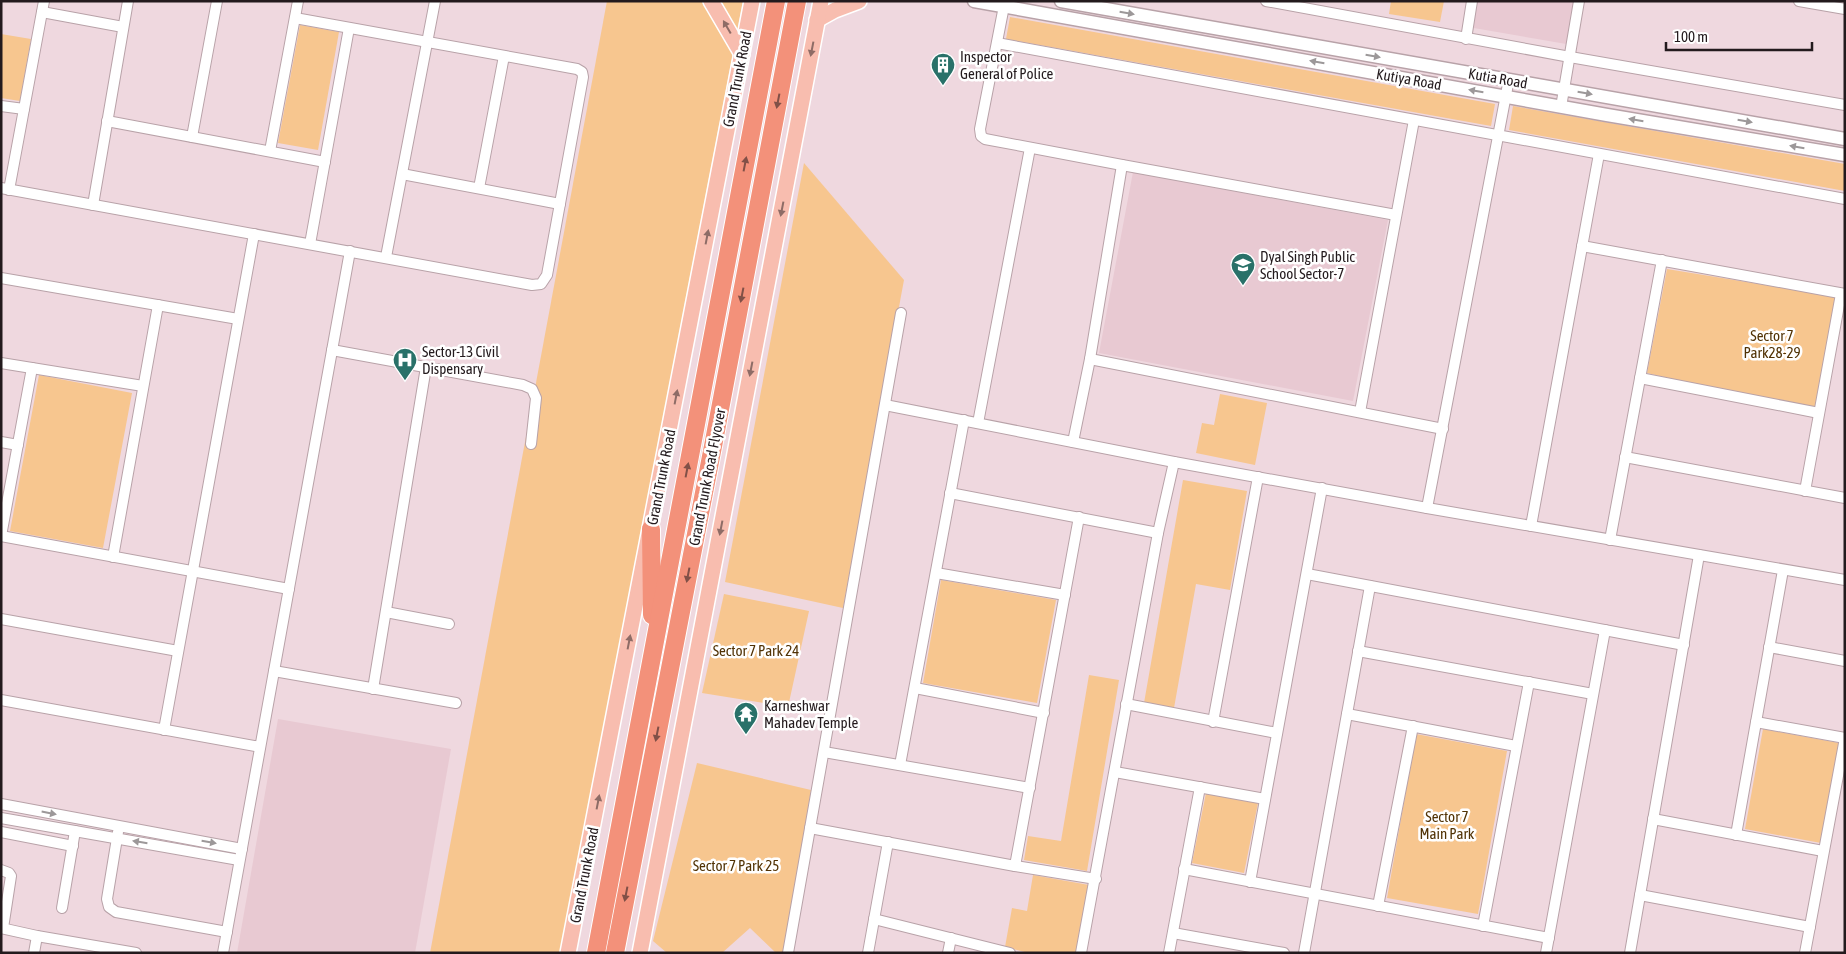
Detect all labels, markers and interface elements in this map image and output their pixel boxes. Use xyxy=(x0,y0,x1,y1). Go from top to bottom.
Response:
one-way arrow xyxy=(1119,9,1135,17)
scale bar xyxy=(1666,20,1812,52)
one-way arrow xyxy=(722,21,731,34)
text: 100 m xyxy=(1674,28,1708,45)
street label: Grand Trunk Road xyxy=(719,30,755,128)
one-way arrow xyxy=(807,42,815,58)
place label: Inspector General of Police xyxy=(960,48,1053,82)
building icon: Inspector General of Police xyxy=(930,52,956,86)
one-way arrow xyxy=(1365,52,1381,60)
one-way arrow xyxy=(1308,58,1324,66)
street label: Kutia Road xyxy=(1467,64,1529,92)
street label: Kutiya Road xyxy=(1375,65,1443,93)
one-way arrow xyxy=(1468,87,1484,95)
one-way arrow xyxy=(1577,89,1593,97)
one-way arrow xyxy=(774,93,782,108)
one-way arrow xyxy=(1628,115,1644,123)
one-way arrow xyxy=(1737,118,1753,126)
one-way arrow xyxy=(1788,142,1804,150)
one-way arrow xyxy=(741,157,749,172)
one-way arrow xyxy=(777,201,785,217)
one-way arrow xyxy=(703,230,711,245)
place label: Dyal Singh Public School Sector-7 xyxy=(1260,248,1355,282)
school or university icon: Dyal Singh Public School Sector-7 xyxy=(1230,252,1256,286)
one-way arrow xyxy=(737,287,745,303)
park label: Sector 7 Park28-29 xyxy=(1743,327,1801,361)
place label: Sector-13 Civil Dispensary xyxy=(422,343,499,377)
hospital icon: Sector-13 Civil Dispensary xyxy=(392,347,418,381)
one-way arrow xyxy=(747,361,755,377)
one-way arrow xyxy=(673,388,681,404)
street label: Grand Trunk Road Flyover xyxy=(685,406,729,547)
street label: Grand Trunk Road xyxy=(643,428,679,526)
one-way arrow xyxy=(683,461,691,477)
one-way arrow xyxy=(717,521,725,537)
one-way arrow xyxy=(684,567,692,583)
one-way arrow xyxy=(625,634,633,650)
park label: Sector 7 Park 24 xyxy=(713,642,799,659)
place label: Karneshwar Mahadev Temple xyxy=(764,697,859,731)
temple icon: Karneshwar Mahadev Temple xyxy=(733,701,759,735)
one-way arrow xyxy=(653,727,661,743)
one-way arrow xyxy=(594,793,602,809)
park label: Sector 7 Main Park xyxy=(1420,808,1475,842)
one-way arrow xyxy=(42,809,58,817)
street label: Grand Trunk Road xyxy=(566,826,602,924)
one-way arrow xyxy=(132,838,148,846)
one-way arrow xyxy=(201,838,217,846)
park label: Sector 7 Park 25 xyxy=(693,857,779,874)
one-way arrow xyxy=(622,886,630,902)

